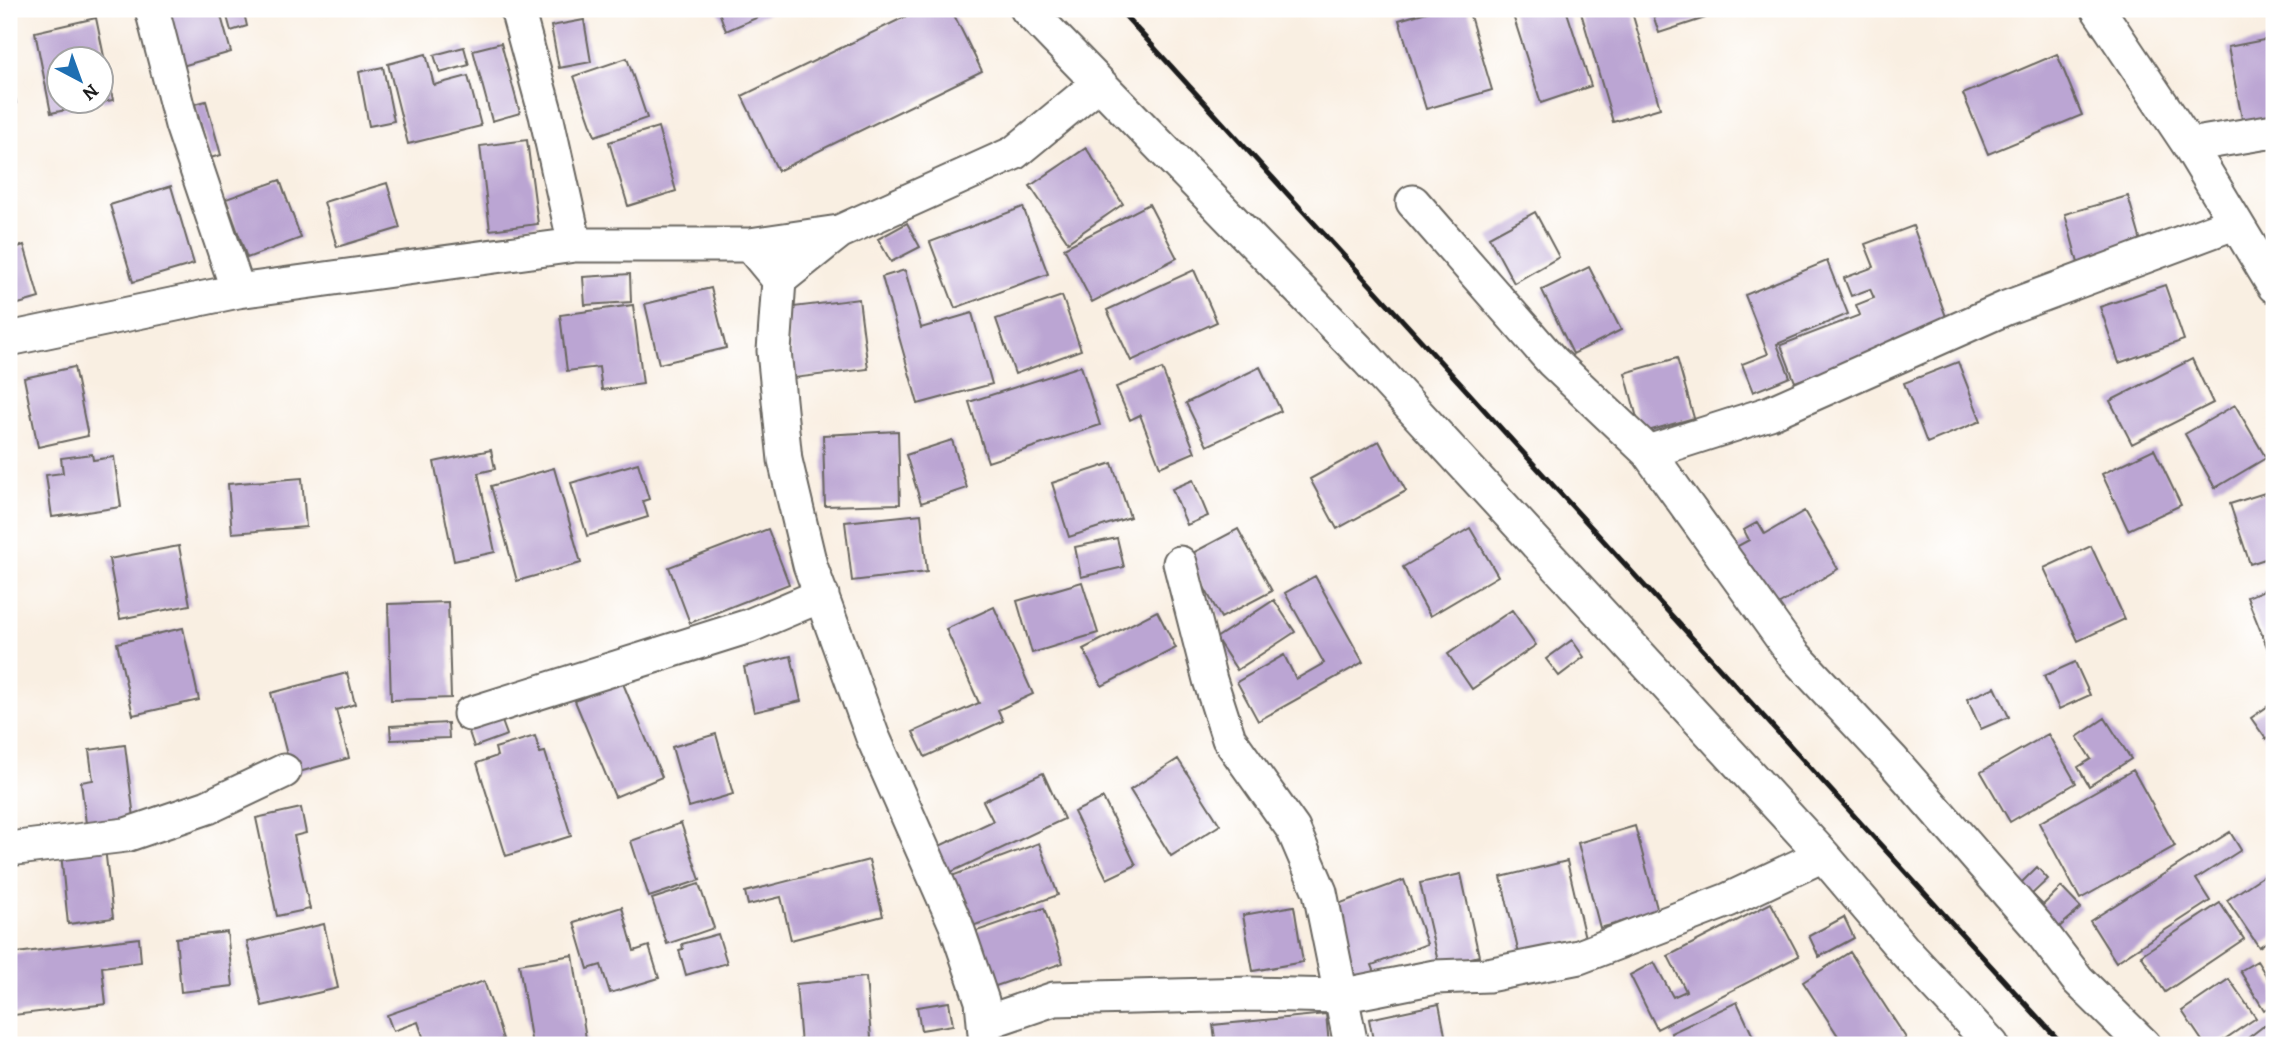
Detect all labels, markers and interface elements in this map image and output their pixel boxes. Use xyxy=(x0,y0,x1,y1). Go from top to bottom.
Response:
north arrow xyxy=(46,46,116,116)
text: N xyxy=(77,78,104,107)

